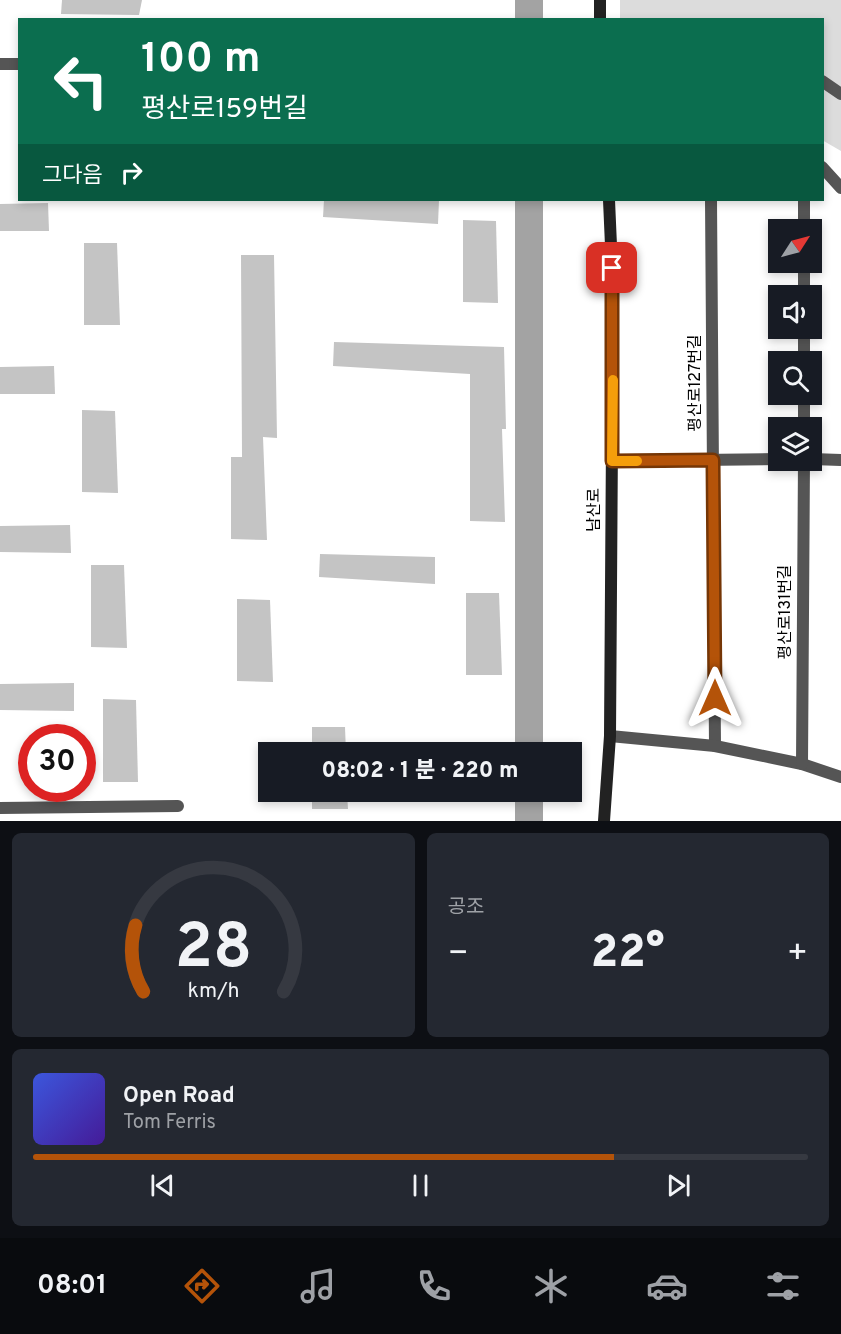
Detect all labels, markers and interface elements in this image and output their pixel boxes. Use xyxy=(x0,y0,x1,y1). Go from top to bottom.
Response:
text: 100 m xyxy=(141,34,260,87)
icon: left xyxy=(42,42,120,120)
text: 평산로159번길 xyxy=(141,93,308,127)
icon: right xyxy=(115,156,148,189)
text: 그다음 xyxy=(42,163,103,190)
north arrow xyxy=(768,219,822,273)
map controls xyxy=(768,219,822,471)
pin xyxy=(586,242,637,293)
icon: arrive xyxy=(595,251,628,284)
button: sound xyxy=(768,285,822,339)
street label: 평산로127번길 xyxy=(686,334,706,432)
button: search xyxy=(768,351,822,405)
button: layers xyxy=(768,417,822,471)
street label: 남산로 xyxy=(585,488,605,532)
street label: 평산로131번길 xyxy=(776,564,796,660)
position arrow xyxy=(683,666,747,730)
speed limit sign: 30 xyxy=(18,724,96,802)
text: 08:02 · 1 분 · 220 m xyxy=(322,758,518,785)
text: 공조 xyxy=(448,895,484,921)
text: 28 xyxy=(175,911,252,990)
text: 22° xyxy=(591,926,665,983)
text: − xyxy=(448,934,469,976)
text: + xyxy=(787,934,808,976)
text: km/h xyxy=(187,978,239,1005)
text: Open Road xyxy=(123,1083,235,1110)
text: Tom Ferris xyxy=(123,1110,216,1136)
icon: previous xyxy=(146,1169,179,1202)
icon: pause xyxy=(404,1169,437,1202)
icon: next xyxy=(662,1169,695,1202)
icon: directions xyxy=(181,1265,223,1307)
icon: music xyxy=(297,1265,339,1307)
icon: phone xyxy=(413,1265,455,1307)
icon: climate xyxy=(530,1265,572,1307)
icon: car xyxy=(646,1265,688,1307)
icon: filters xyxy=(762,1265,804,1307)
text: 08:01 xyxy=(37,1269,107,1303)

